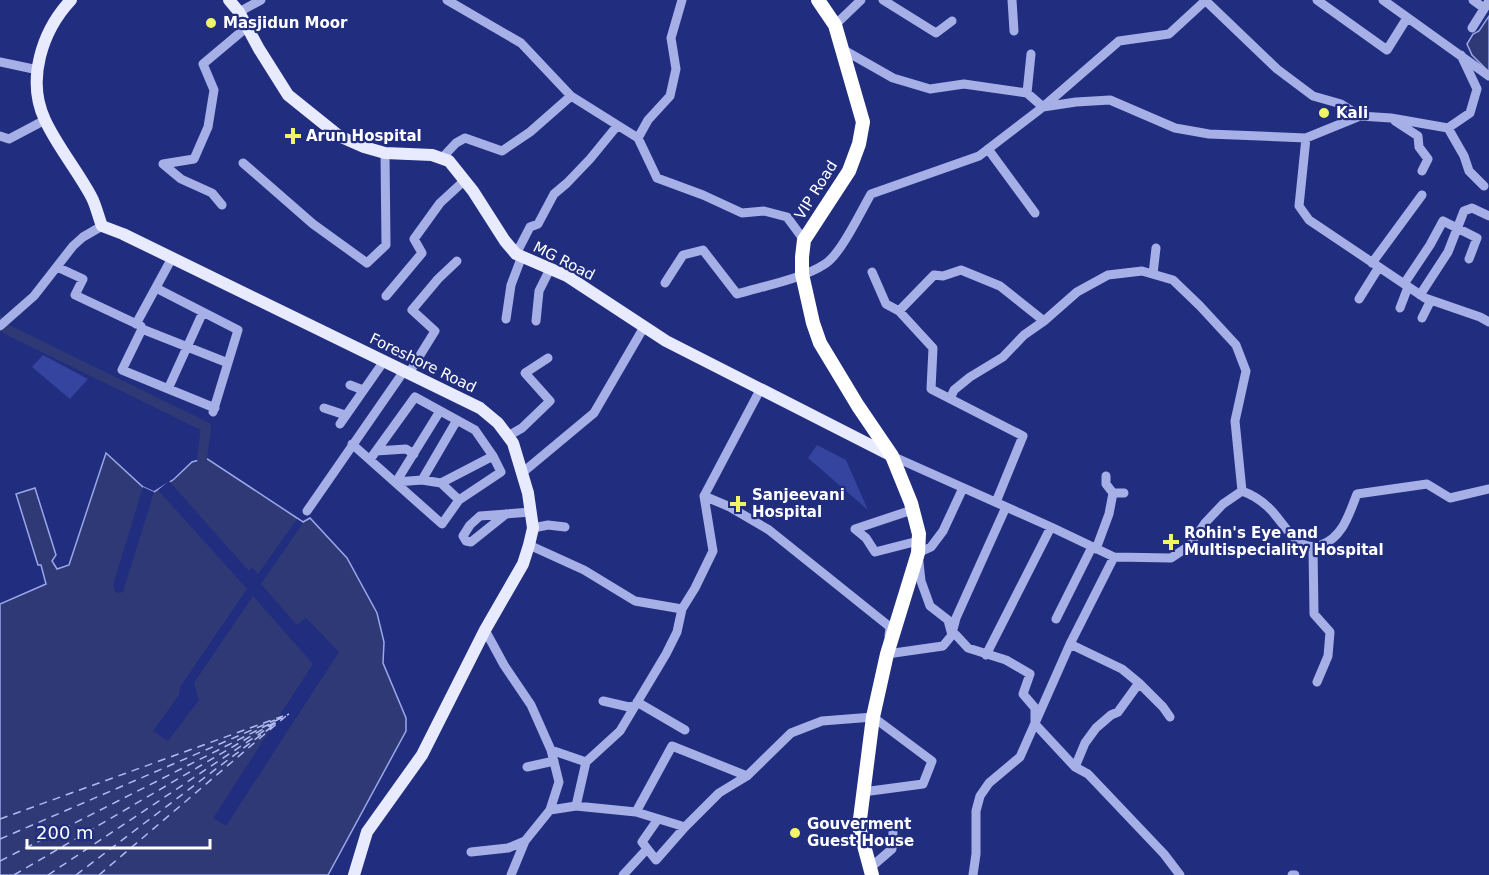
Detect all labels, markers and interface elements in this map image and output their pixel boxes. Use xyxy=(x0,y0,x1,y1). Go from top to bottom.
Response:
place label: Masjidun Moor xyxy=(223,14,348,32)
marker: Masjidun Moor xyxy=(204,16,218,30)
place label: Kali xyxy=(1336,104,1368,122)
marker: Kali xyxy=(1317,106,1331,120)
marker: Arun Hospital xyxy=(284,127,302,145)
place label: Arun Hospital xyxy=(306,127,422,145)
street label: VIP Road xyxy=(791,157,841,223)
street label: MG Road xyxy=(530,238,598,284)
street label: Foreshore Road xyxy=(367,329,479,397)
place label: Sanjeevani Hospital xyxy=(752,486,845,521)
marker: Sanjeevani Hospital xyxy=(729,495,747,513)
place label: Rohin's Eye and Multispeciality Hospital xyxy=(1184,524,1384,559)
marker: Rohin's Eye and Multispeciality Hospital xyxy=(1162,533,1180,551)
scale bar xyxy=(27,812,210,850)
place label: Gouverment Guest House xyxy=(807,815,914,850)
text: 200 m xyxy=(36,822,94,843)
marker: Gouverment Guest House xyxy=(788,826,802,840)

